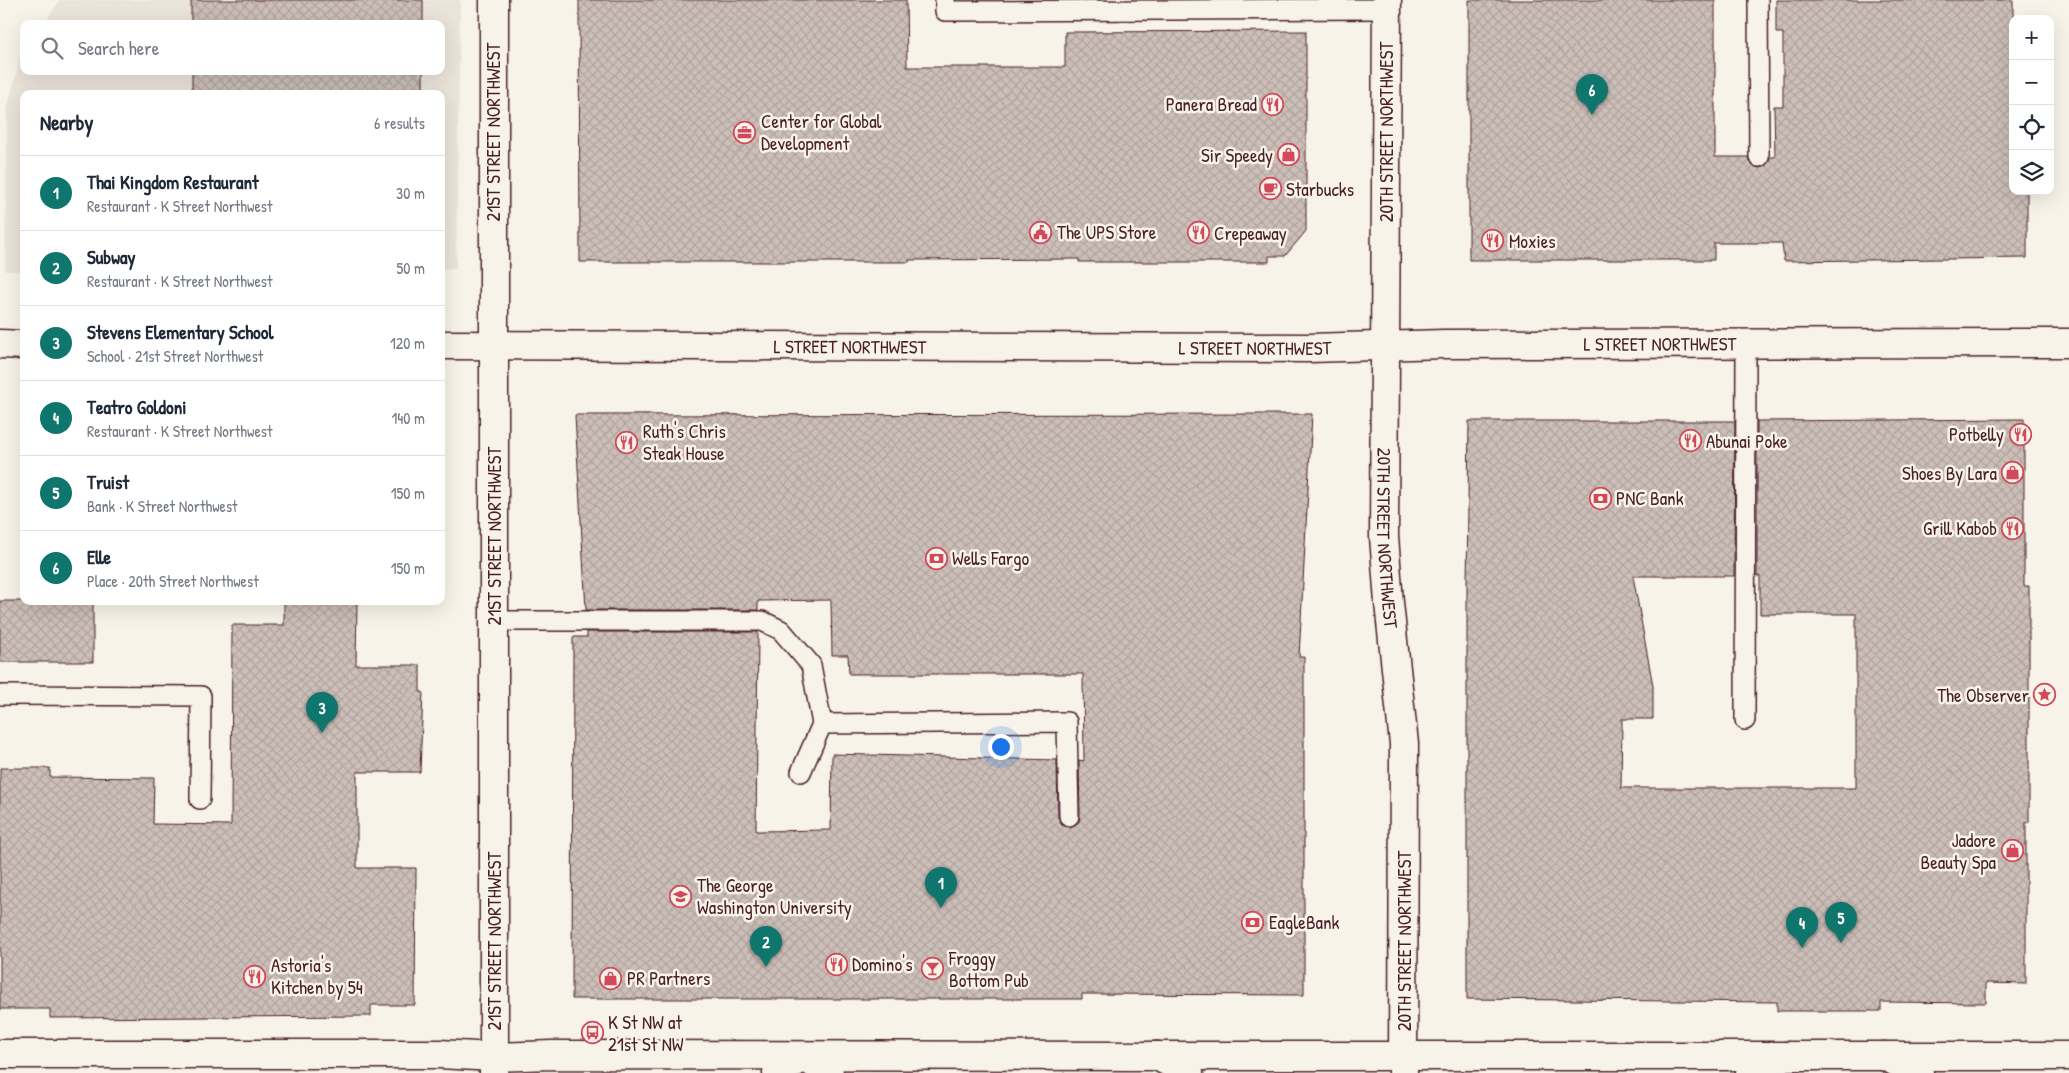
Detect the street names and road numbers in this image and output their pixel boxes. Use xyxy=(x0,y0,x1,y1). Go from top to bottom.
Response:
street label: 21ST STREET NORTHWEST xyxy=(480,41,506,221)
street label: 20TH STREET NORTHWEST xyxy=(1373,41,1399,222)
street label: L STREET NORTHWEST xyxy=(1584,331,1737,357)
street label: L STREET NORTHWEST xyxy=(774,333,928,360)
street label: L STREET NORTHWEST xyxy=(1179,334,1333,361)
street label: 21ST STREET NORTHWEST xyxy=(481,445,507,625)
street label: 20TH STREET NORTHWEST xyxy=(1371,447,1405,631)
street label: 21ST STREET NORTHWEST xyxy=(481,850,507,1030)
street label: 20TH STREET NORTHWEST xyxy=(1391,850,1417,1031)

